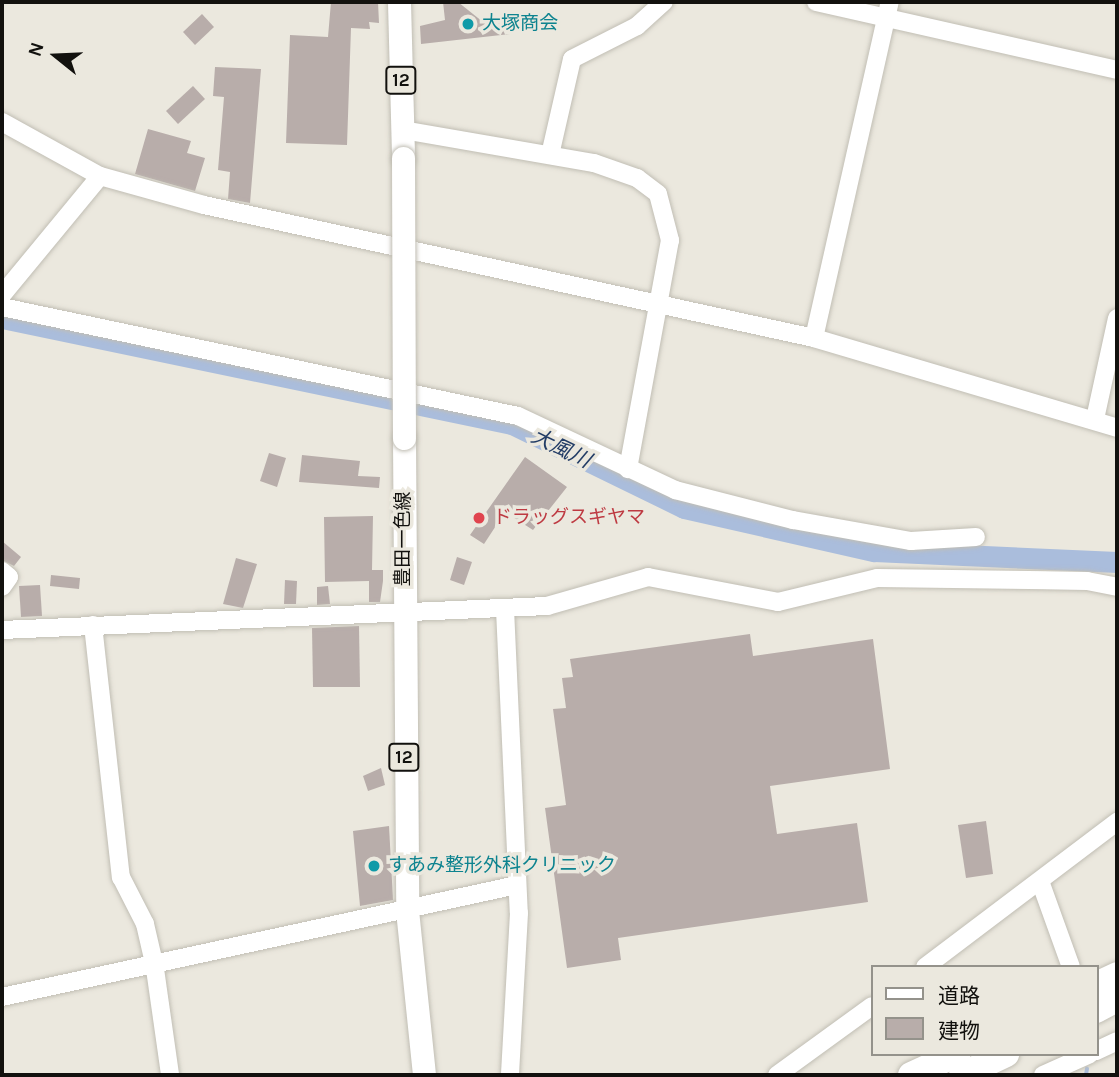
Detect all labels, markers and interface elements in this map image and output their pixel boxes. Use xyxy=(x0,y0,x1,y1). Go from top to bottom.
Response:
place label: 大塚商会 xyxy=(482,13,558,35)
marker: 大塚商会 xyxy=(460,16,476,32)
north arrow xyxy=(21,21,91,91)
text: N xyxy=(23,40,49,59)
road number: 12 xyxy=(385,66,417,94)
water label: 大風川 xyxy=(527,423,595,473)
street label: 豊田一色線 xyxy=(393,492,415,586)
place label: ドラッグスギヤマ xyxy=(493,507,645,529)
marker: ドラッグスギヤマ xyxy=(471,510,487,526)
road number: 12 xyxy=(388,742,420,772)
place label: すあみ整形外科クリニック xyxy=(388,855,616,877)
marker: すあみ整形外科クリニック xyxy=(366,858,382,874)
legend xyxy=(870,965,1098,1056)
text: 道路 xyxy=(938,984,980,1008)
text: 建物 xyxy=(938,1019,980,1043)

